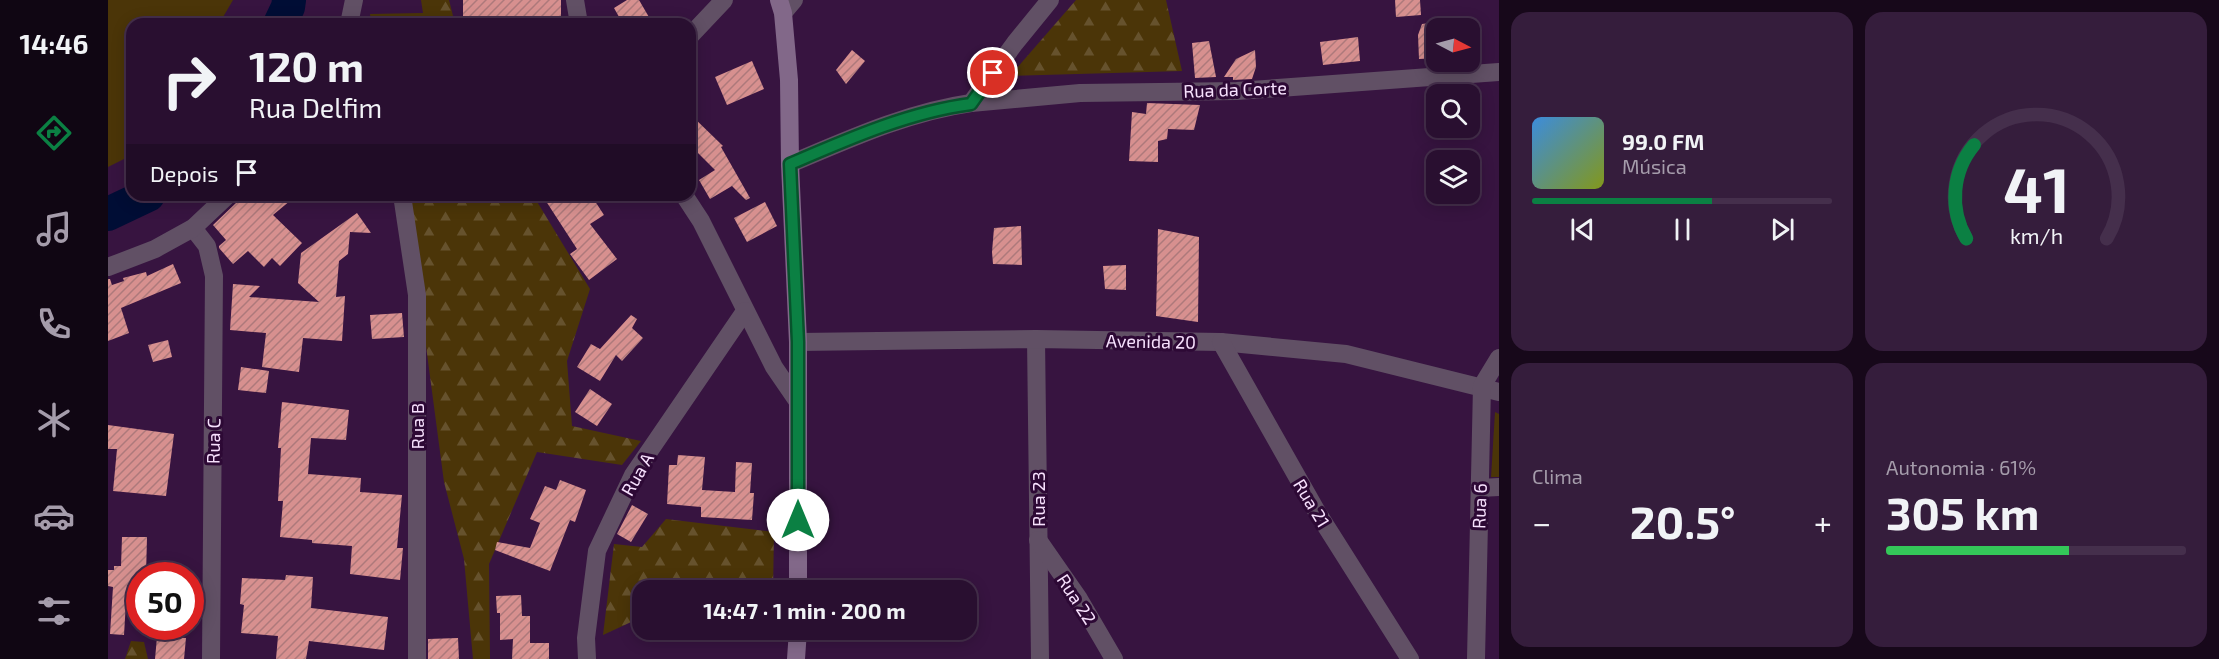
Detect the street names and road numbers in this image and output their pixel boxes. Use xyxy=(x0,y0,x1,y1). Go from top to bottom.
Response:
street label: Rua da Corte xyxy=(1183,76,1287,102)
street label: Avenida 20 xyxy=(1106,329,1196,353)
street label: Rua B xyxy=(406,403,428,449)
street label: Rua C xyxy=(202,418,224,464)
street label: Rua A xyxy=(616,448,658,499)
street label: Rua 23 xyxy=(1027,471,1049,527)
street label: Rua 21 xyxy=(1289,475,1335,531)
street label: Rua 6 xyxy=(1467,483,1491,529)
street label: Rua 22 xyxy=(1053,570,1101,628)

